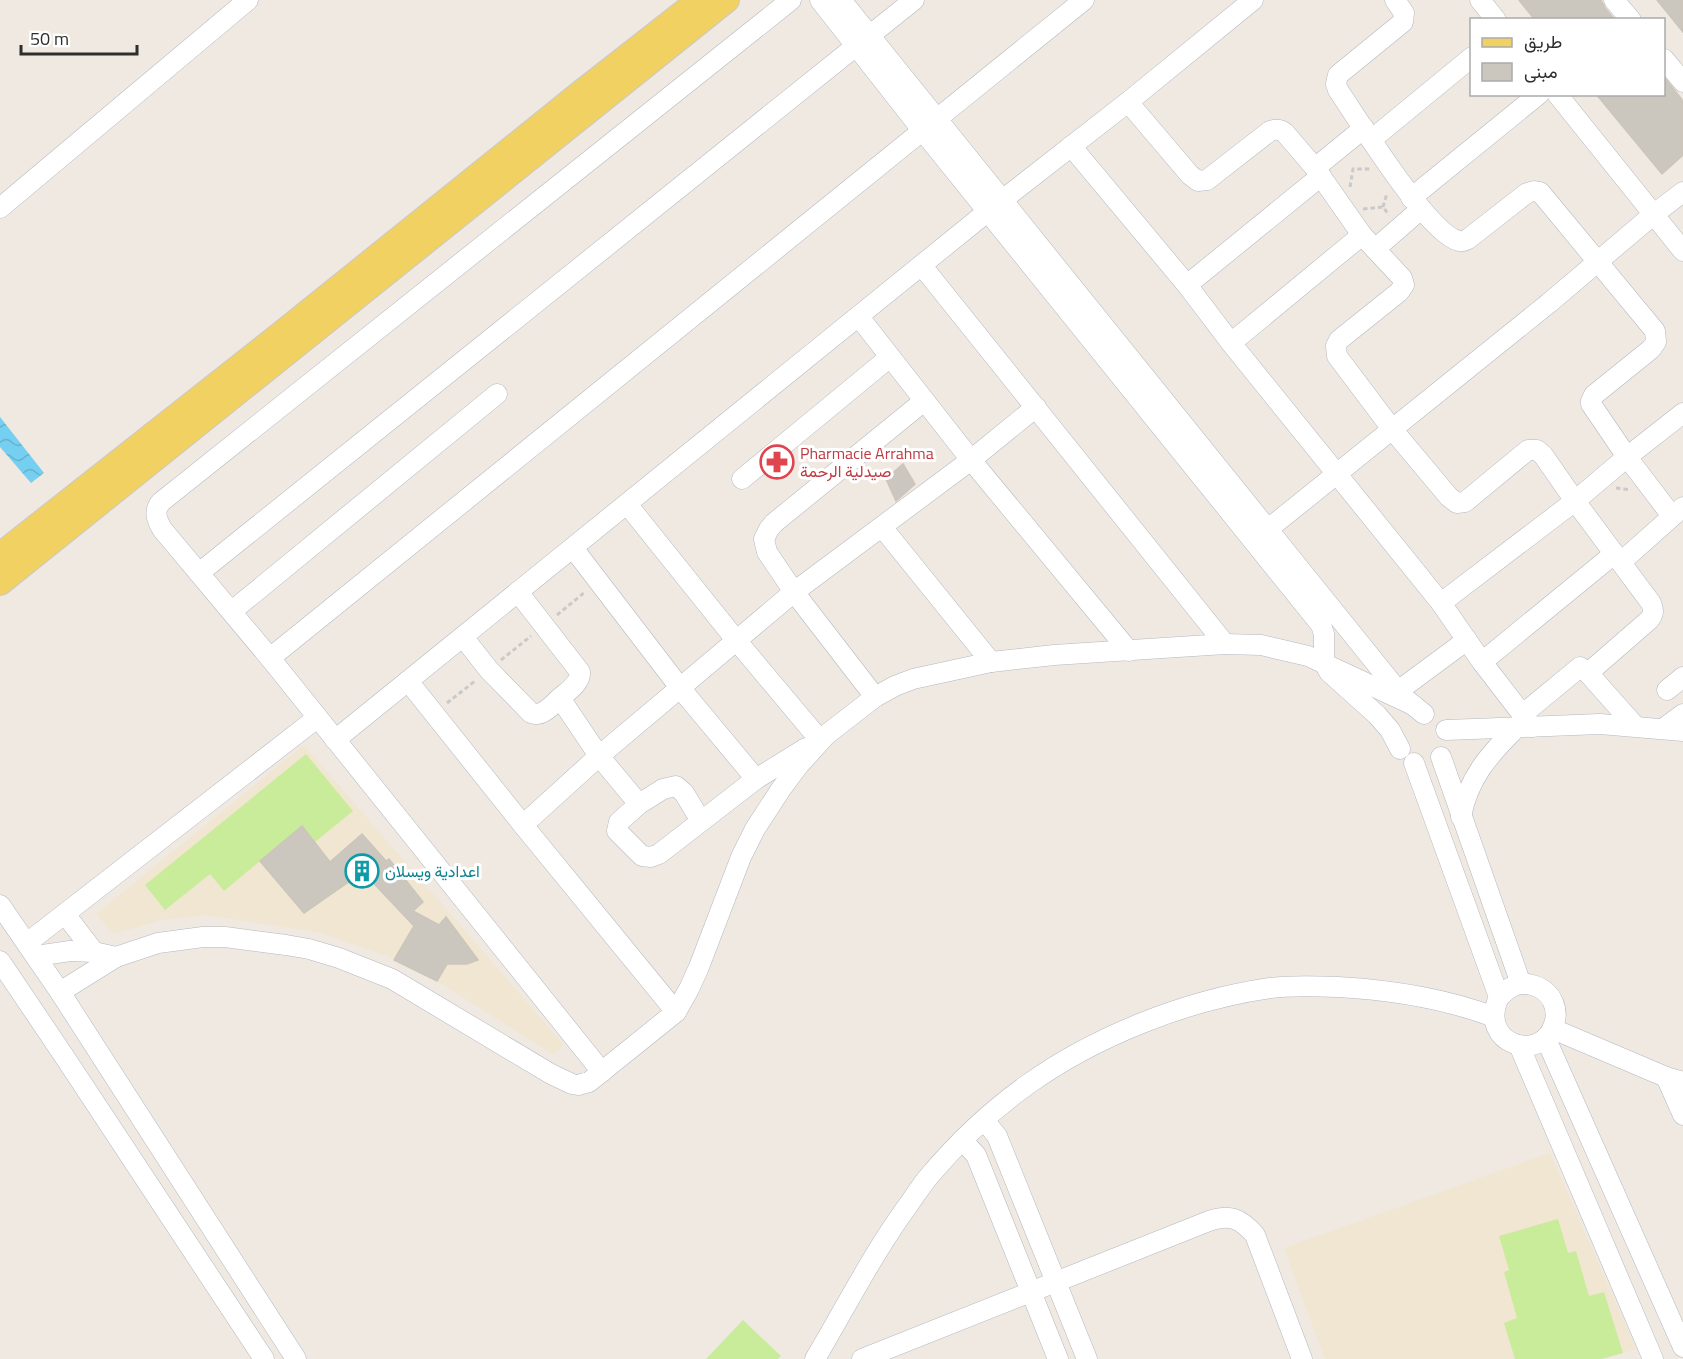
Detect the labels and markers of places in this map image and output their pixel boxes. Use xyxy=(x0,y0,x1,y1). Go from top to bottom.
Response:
place label: Pharmacie Arrahma صيدلية الرحمة xyxy=(800,441,934,483)
pharmacy icon: Pharmacie Arrahma صيدلية الرحمة xyxy=(759,444,795,480)
building icon: اعدادية ويسلان xyxy=(344,853,380,889)
place label: اعدادية ويسلان xyxy=(385,859,480,883)

